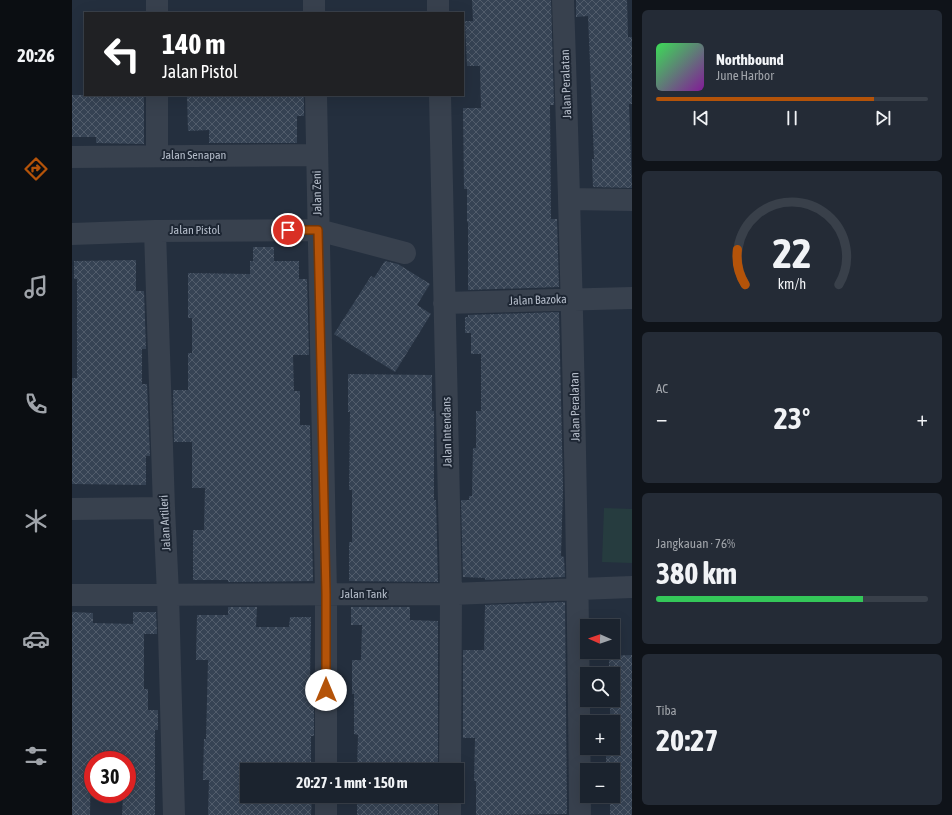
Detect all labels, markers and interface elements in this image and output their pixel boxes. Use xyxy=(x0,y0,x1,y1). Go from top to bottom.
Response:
icon: left xyxy=(96,28,148,80)
text: 140 m xyxy=(162,28,225,60)
text: 20:26 xyxy=(17,45,55,66)
street label: Jalan Peralatan xyxy=(558,49,574,119)
text: Northbound xyxy=(716,51,784,68)
text: Jalan Pistol xyxy=(162,61,238,82)
text: June Harbor xyxy=(716,68,774,83)
icon: previous xyxy=(690,107,712,129)
icon: pause xyxy=(781,107,803,129)
icon: next xyxy=(872,107,894,129)
street label: Jalan Senapan xyxy=(162,148,226,162)
icon: directions xyxy=(22,155,50,183)
street label: Jalan Zeni xyxy=(310,170,324,216)
pin xyxy=(271,213,305,247)
icon: arrive xyxy=(277,219,299,241)
street label: Jalan Pistol xyxy=(170,223,221,237)
text: 22 xyxy=(772,228,812,276)
icon: music xyxy=(22,273,50,301)
text: km/h xyxy=(778,275,806,291)
street label: Jalan Bazoka xyxy=(509,292,567,308)
street label: Jalan Peralatan xyxy=(567,372,583,442)
text: AC xyxy=(656,381,668,396)
icon: phone xyxy=(22,390,50,418)
street label: Jalan Intendans xyxy=(439,397,455,467)
text: 23° xyxy=(774,401,810,435)
text: − xyxy=(656,405,667,431)
text: + xyxy=(917,405,928,431)
street label: Jalan Artileri xyxy=(157,495,173,551)
icon: climate xyxy=(22,507,50,535)
text: Jangkauan · 76% xyxy=(656,536,735,551)
text: 380 km xyxy=(656,556,737,590)
street label: Jalan Tank xyxy=(341,587,388,601)
north arrow xyxy=(580,619,620,659)
map controls xyxy=(580,619,620,803)
icon: car xyxy=(22,625,50,653)
button: search xyxy=(580,667,620,707)
position arrow xyxy=(305,669,347,711)
text: Tiba xyxy=(656,703,677,718)
button: + xyxy=(580,715,620,755)
text: 20:27 xyxy=(656,723,718,757)
icon: filters xyxy=(22,742,50,770)
speed limit sign: 30 xyxy=(84,751,136,803)
button: − xyxy=(580,763,620,803)
text: 20:27 · 1 mnt · 150 m xyxy=(296,774,408,791)

